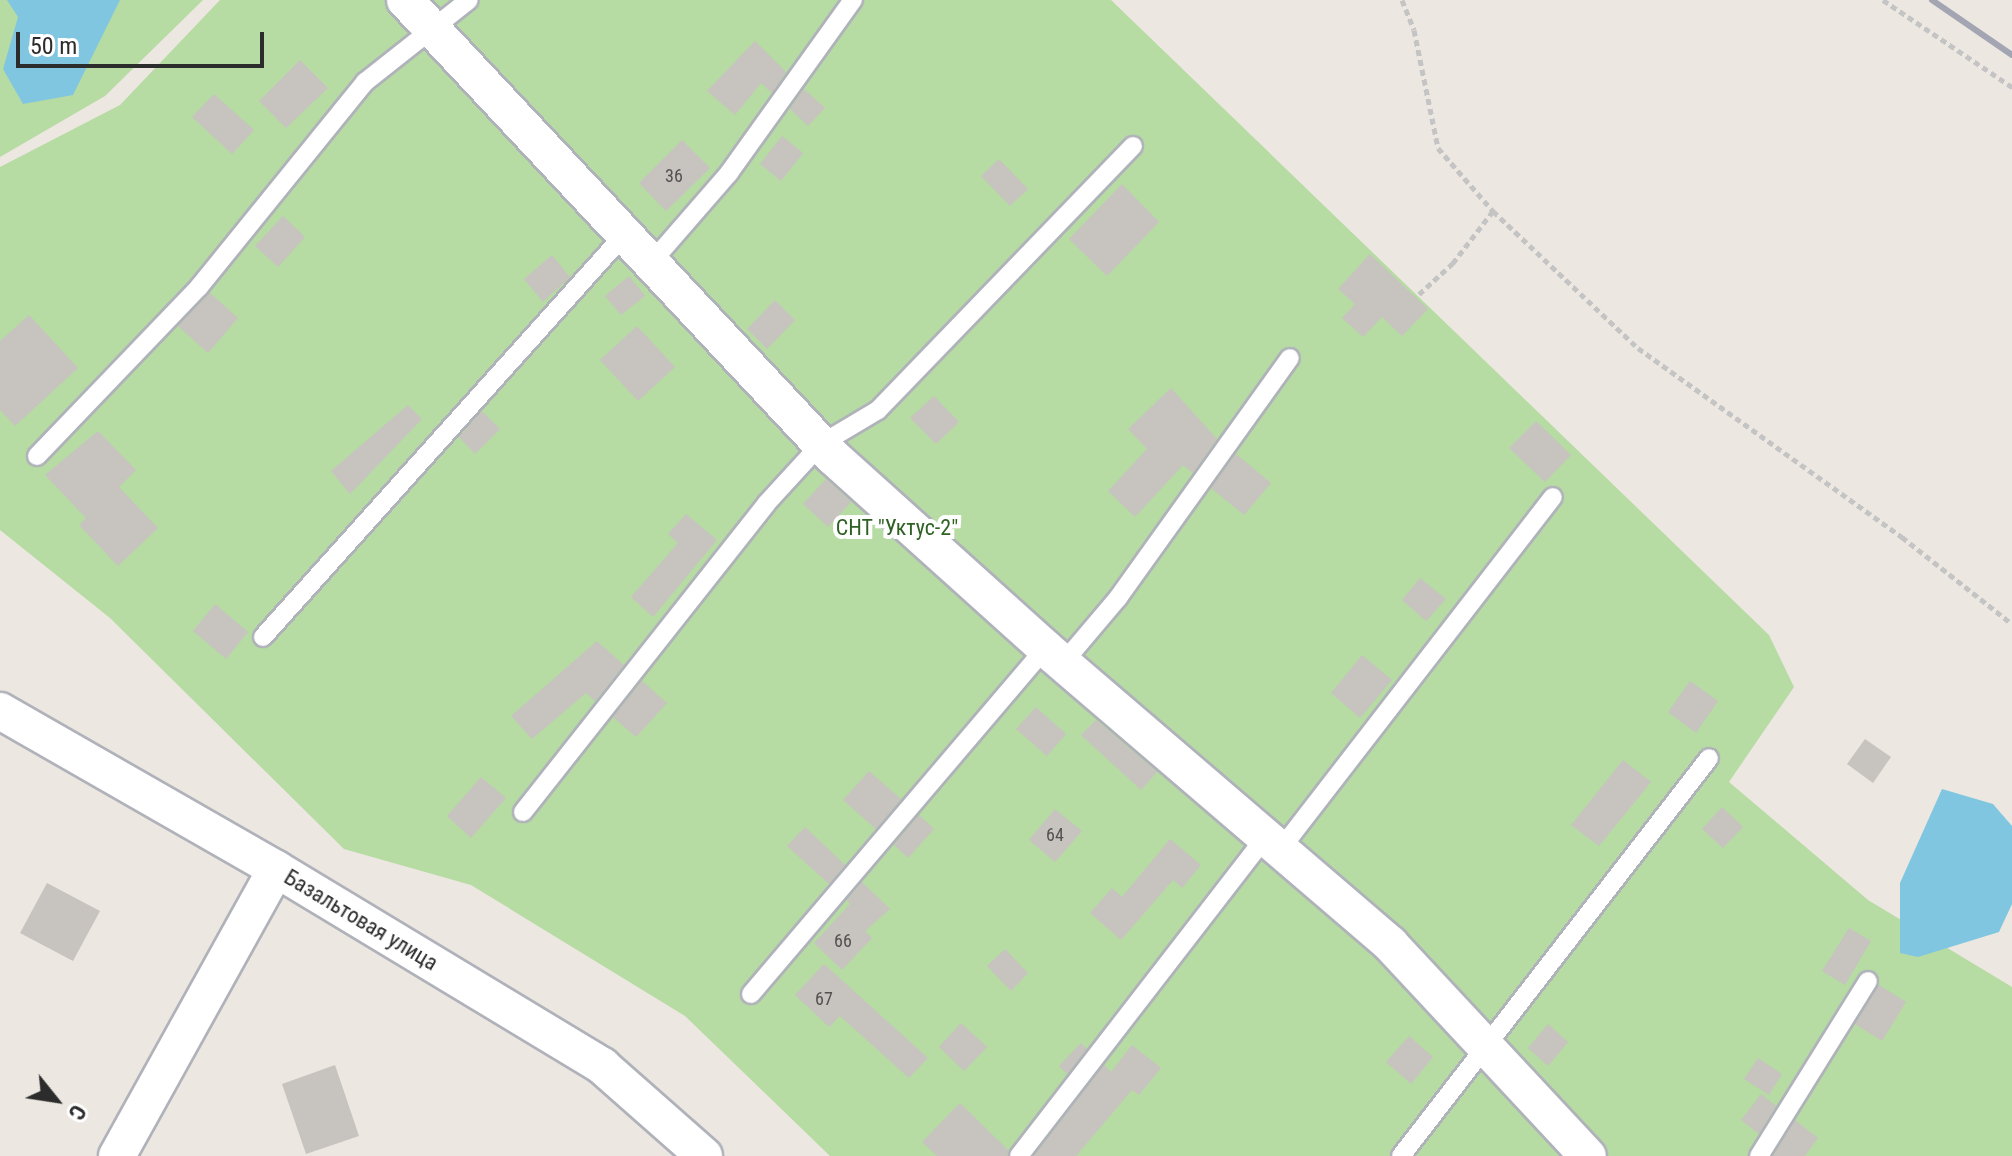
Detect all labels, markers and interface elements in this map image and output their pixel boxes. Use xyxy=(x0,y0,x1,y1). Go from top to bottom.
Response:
scale bar xyxy=(20,16,268,66)
text: 50 m xyxy=(30,32,77,60)
house number: 36 xyxy=(665,165,683,187)
park label: СНТ "Уктус-2" xyxy=(836,515,958,541)
house number: 64 xyxy=(1046,824,1064,846)
street label: Базальтовая улица xyxy=(279,864,443,976)
house number: 66 xyxy=(834,930,852,952)
house number: 67 xyxy=(815,988,833,1010)
north arrow xyxy=(16,1060,96,1140)
text: С xyxy=(63,1101,91,1124)

